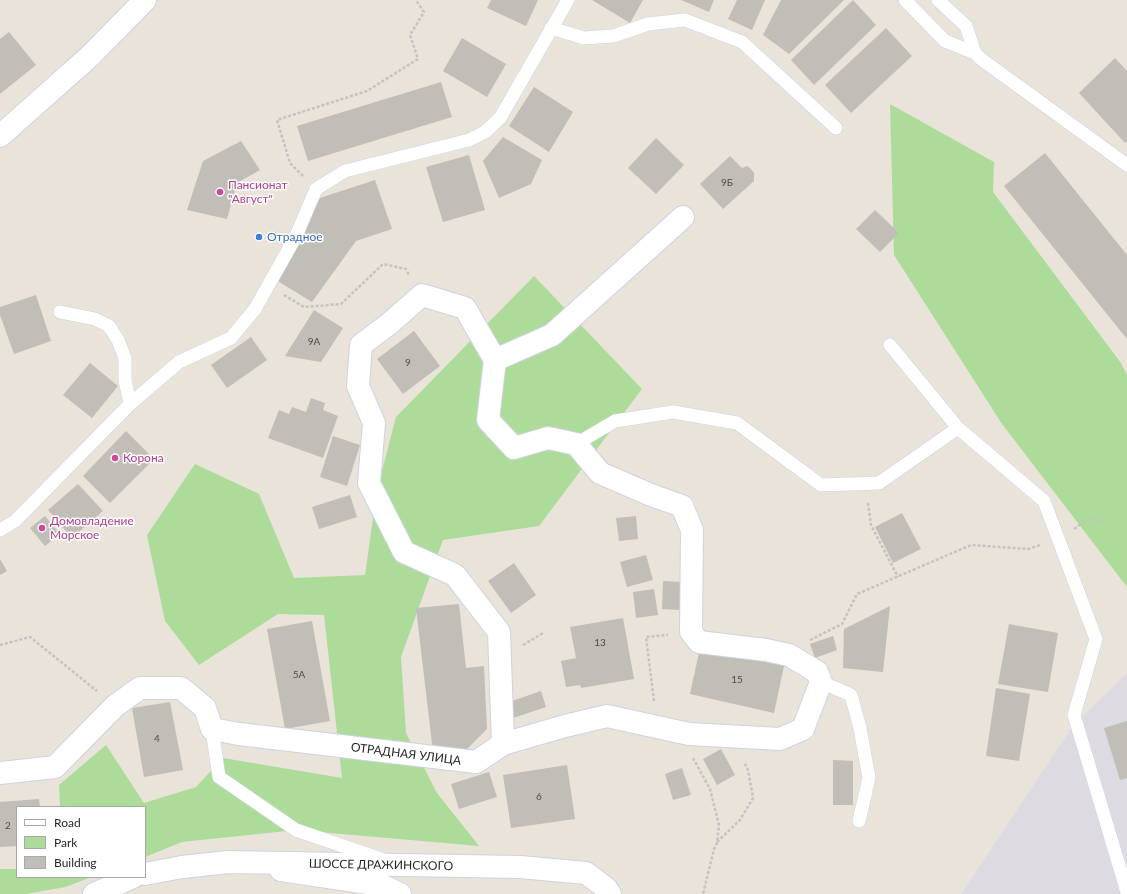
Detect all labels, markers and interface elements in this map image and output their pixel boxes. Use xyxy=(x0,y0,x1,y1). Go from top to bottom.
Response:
house number: 9Б xyxy=(721,177,733,189)
place label: Пансионат "Август" xyxy=(228,178,287,206)
marker: Пансионат "Август" xyxy=(215,187,225,197)
place label: Отрадное xyxy=(267,230,323,244)
marker: Отрадное xyxy=(254,232,264,242)
house number: 9А xyxy=(308,336,320,348)
house number: 9 xyxy=(405,357,411,369)
place label: Корона xyxy=(123,451,164,465)
marker: Корона xyxy=(110,453,120,463)
place label: Домовладение Морское xyxy=(50,514,134,542)
marker: Домовладение Морское xyxy=(37,523,47,533)
house number: 13 xyxy=(594,637,606,649)
house number: 5А xyxy=(293,669,305,681)
house number: 15 xyxy=(731,674,743,686)
house number: 4 xyxy=(154,733,160,745)
street label: ОТРАДНАЯ УЛИЦА xyxy=(350,740,462,768)
house number: 6 xyxy=(536,791,542,803)
legend xyxy=(16,806,146,878)
text: Road xyxy=(54,815,81,830)
house number: 2 xyxy=(5,820,11,832)
text: Park xyxy=(54,835,77,850)
text: Building xyxy=(54,855,97,870)
street label: ШОССЕ ДРАЖИНСКОГО xyxy=(309,857,453,873)

